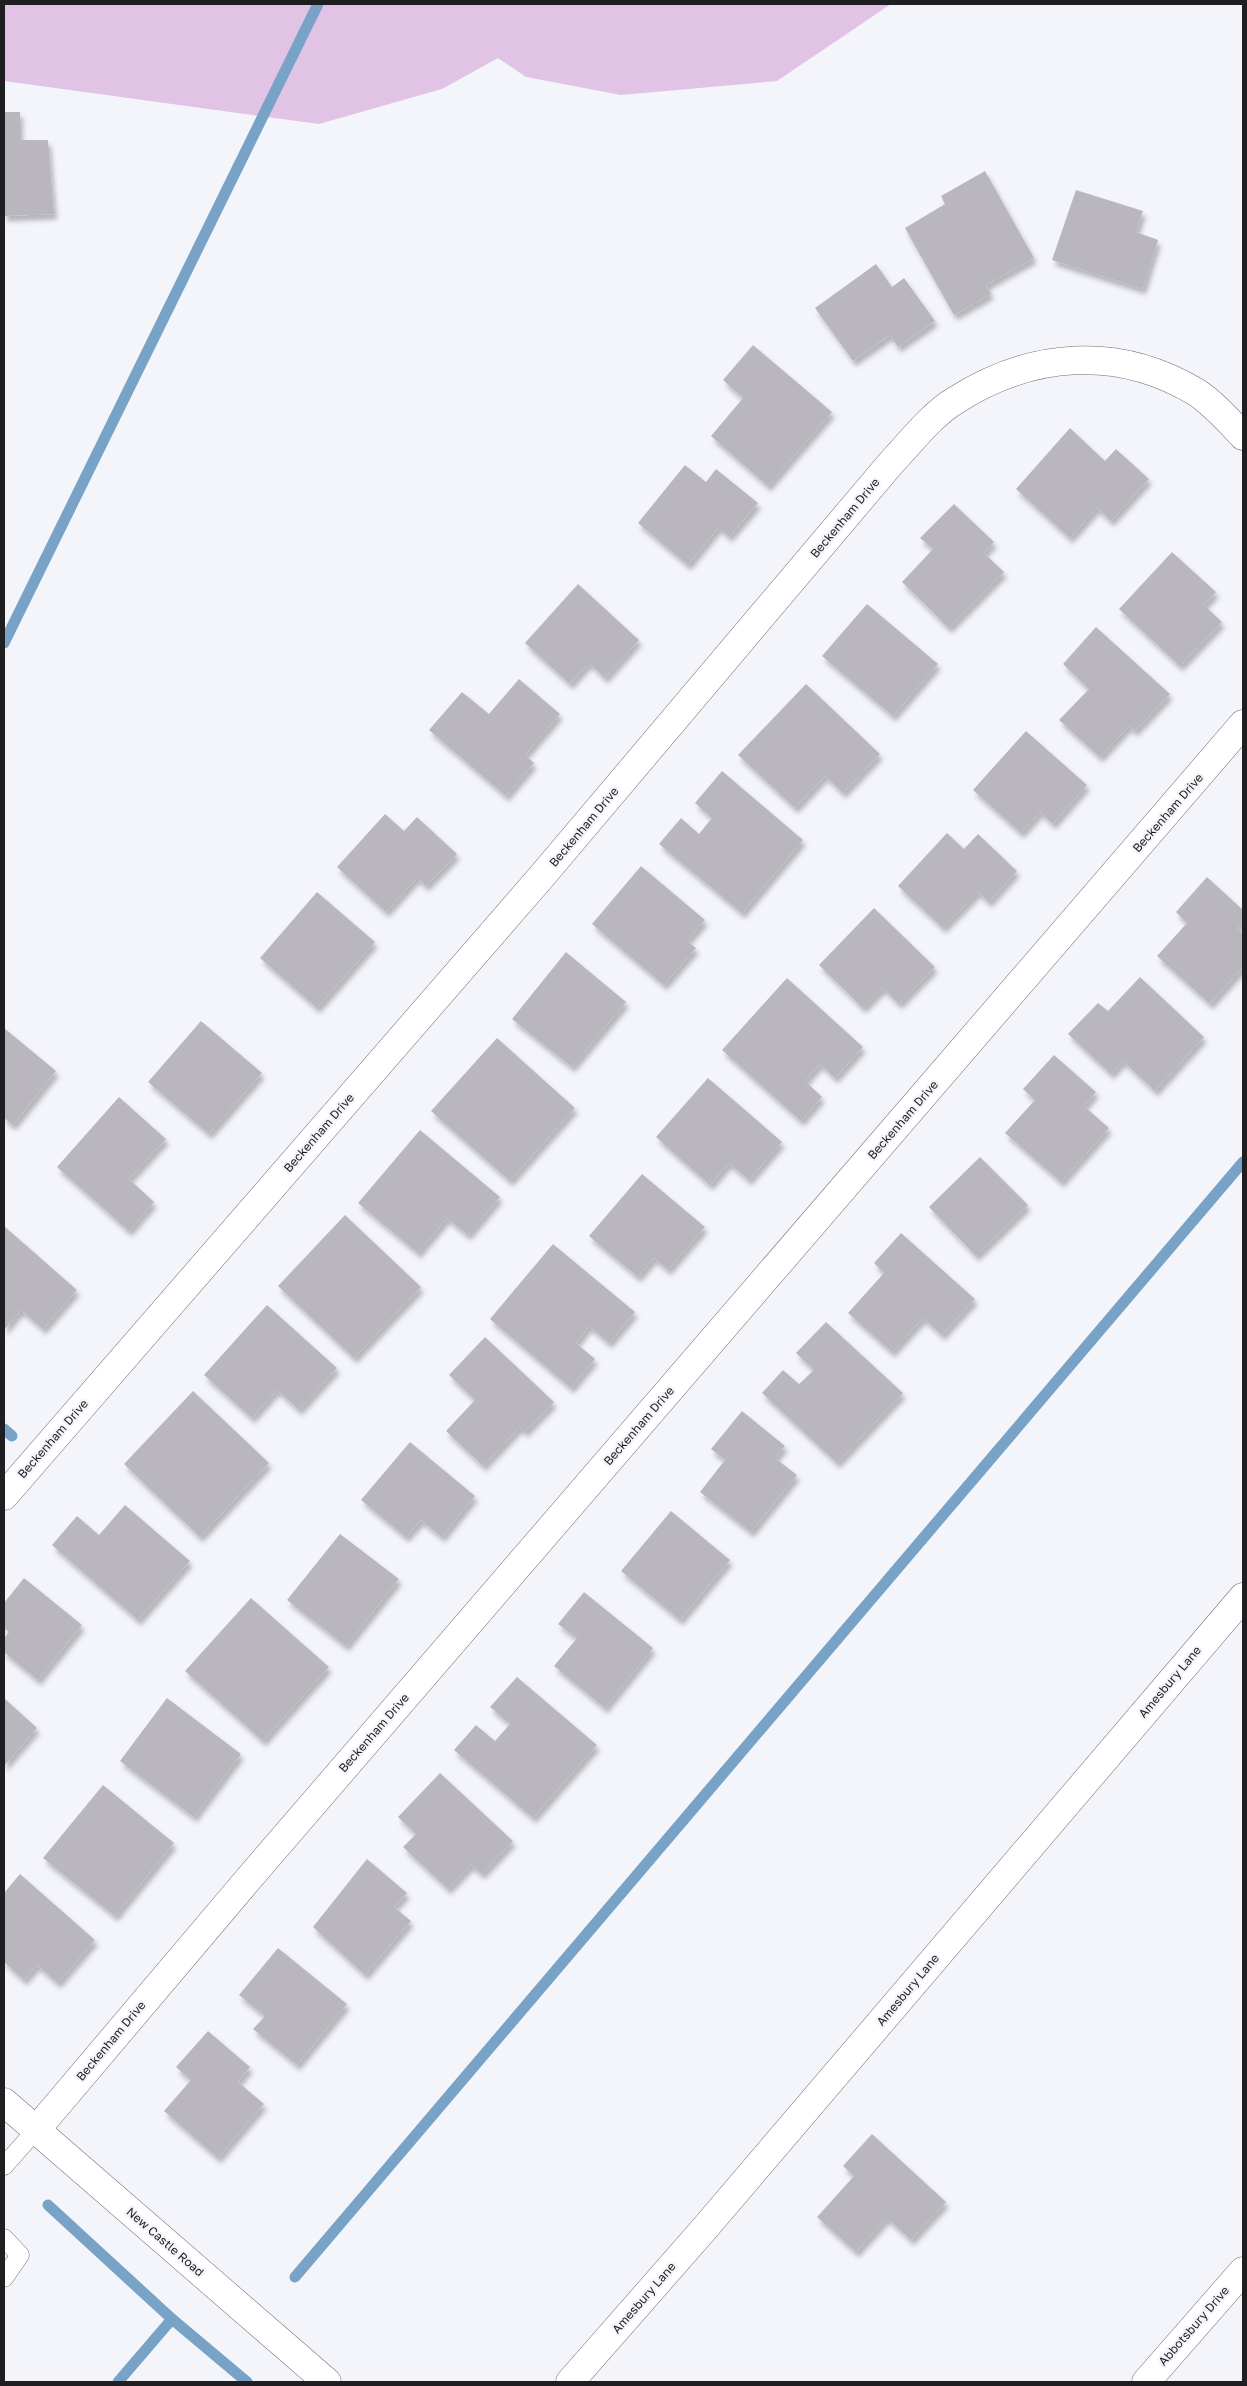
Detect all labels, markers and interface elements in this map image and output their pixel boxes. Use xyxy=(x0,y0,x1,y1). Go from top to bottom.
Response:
street label: Beckenham Drive xyxy=(807,475,883,561)
street label: Beckenham Drive xyxy=(1129,770,1206,855)
street label: Beckenham Drive xyxy=(546,784,622,870)
street label: Beckenham Drive xyxy=(864,1077,941,1162)
street label: Beckenham Drive xyxy=(280,1090,357,1175)
street label: Beckenham Drive xyxy=(600,1383,677,1468)
street label: Beckenham Drive xyxy=(14,1396,91,1481)
street label: Amesbury Lane xyxy=(1135,1643,1204,1721)
street label: Beckenham Drive xyxy=(335,1690,412,1775)
street label: Amesbury Lane xyxy=(873,1951,942,2029)
street label: Beckenham Drive xyxy=(73,1998,149,2084)
street label: New Castle Road xyxy=(123,2204,207,2279)
street label: Amesbury Lane xyxy=(609,2259,679,2336)
street label: Abbotsbury Drive xyxy=(1155,2283,1232,2368)

